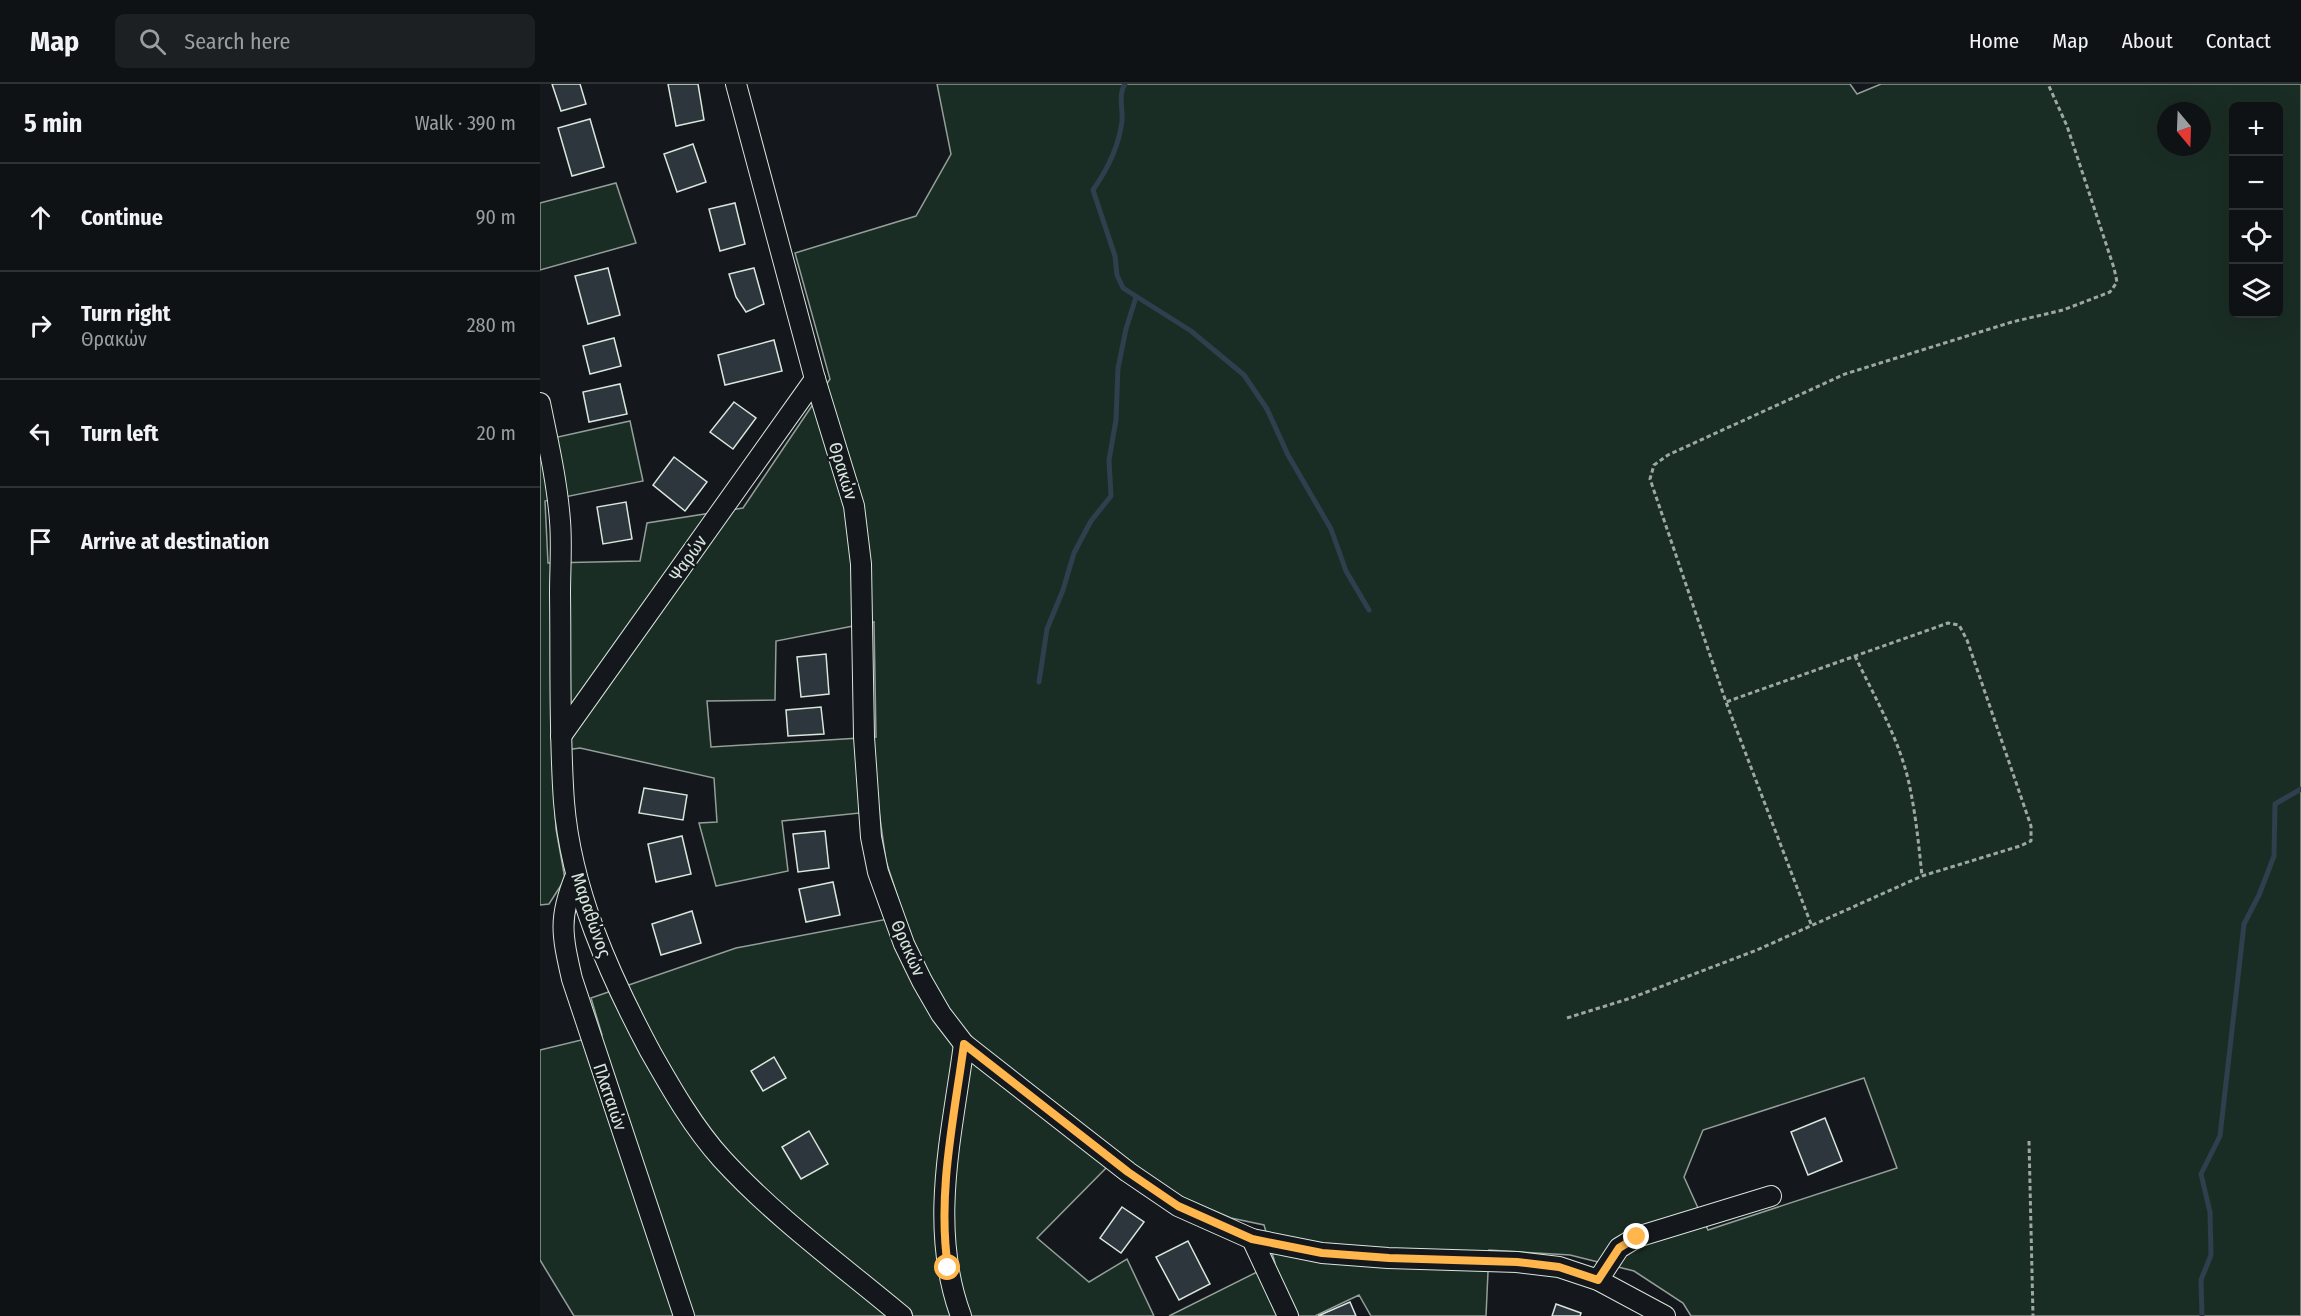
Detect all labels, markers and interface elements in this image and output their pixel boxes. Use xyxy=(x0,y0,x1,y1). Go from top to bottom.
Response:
search box xyxy=(115,14,535,68)
text: Map xyxy=(30,25,79,58)
icon: search xyxy=(136,25,169,58)
text: Search here xyxy=(184,28,290,55)
text: Home xyxy=(1969,28,2019,54)
text: Map xyxy=(2052,28,2089,54)
text: About xyxy=(2122,28,2173,54)
text: Contact xyxy=(2206,28,2271,54)
north arrow xyxy=(2157,102,2211,156)
map controls xyxy=(2229,102,2283,318)
button: + xyxy=(2229,102,2283,156)
text: 5 min xyxy=(24,108,82,139)
text: Walk · 390 m xyxy=(415,111,516,135)
button: − xyxy=(2229,156,2283,210)
icon: ahead xyxy=(24,201,57,234)
text: Continue xyxy=(81,204,163,231)
text: 90 m xyxy=(476,205,516,229)
button: locate xyxy=(2229,210,2283,264)
button: layers xyxy=(2229,264,2283,318)
text: Turn right xyxy=(81,300,170,327)
icon: right xyxy=(24,309,57,342)
text: 280 m xyxy=(467,313,516,337)
text: Θρακών xyxy=(81,327,147,351)
icon: left xyxy=(24,417,57,450)
text: Turn left xyxy=(81,420,159,447)
text: 20 m xyxy=(477,421,516,445)
street label: Θρακών xyxy=(824,439,862,503)
icon: arrive xyxy=(24,525,57,558)
text: Arrive at destination xyxy=(81,528,269,555)
street label: Ψαρών xyxy=(664,531,712,585)
street label: Μαραθώνος xyxy=(566,870,616,961)
street label: Θρακών xyxy=(886,916,930,980)
street label: Πλαταιών xyxy=(588,1061,632,1134)
route end xyxy=(1623,1223,1649,1249)
route start xyxy=(934,1254,960,1280)

